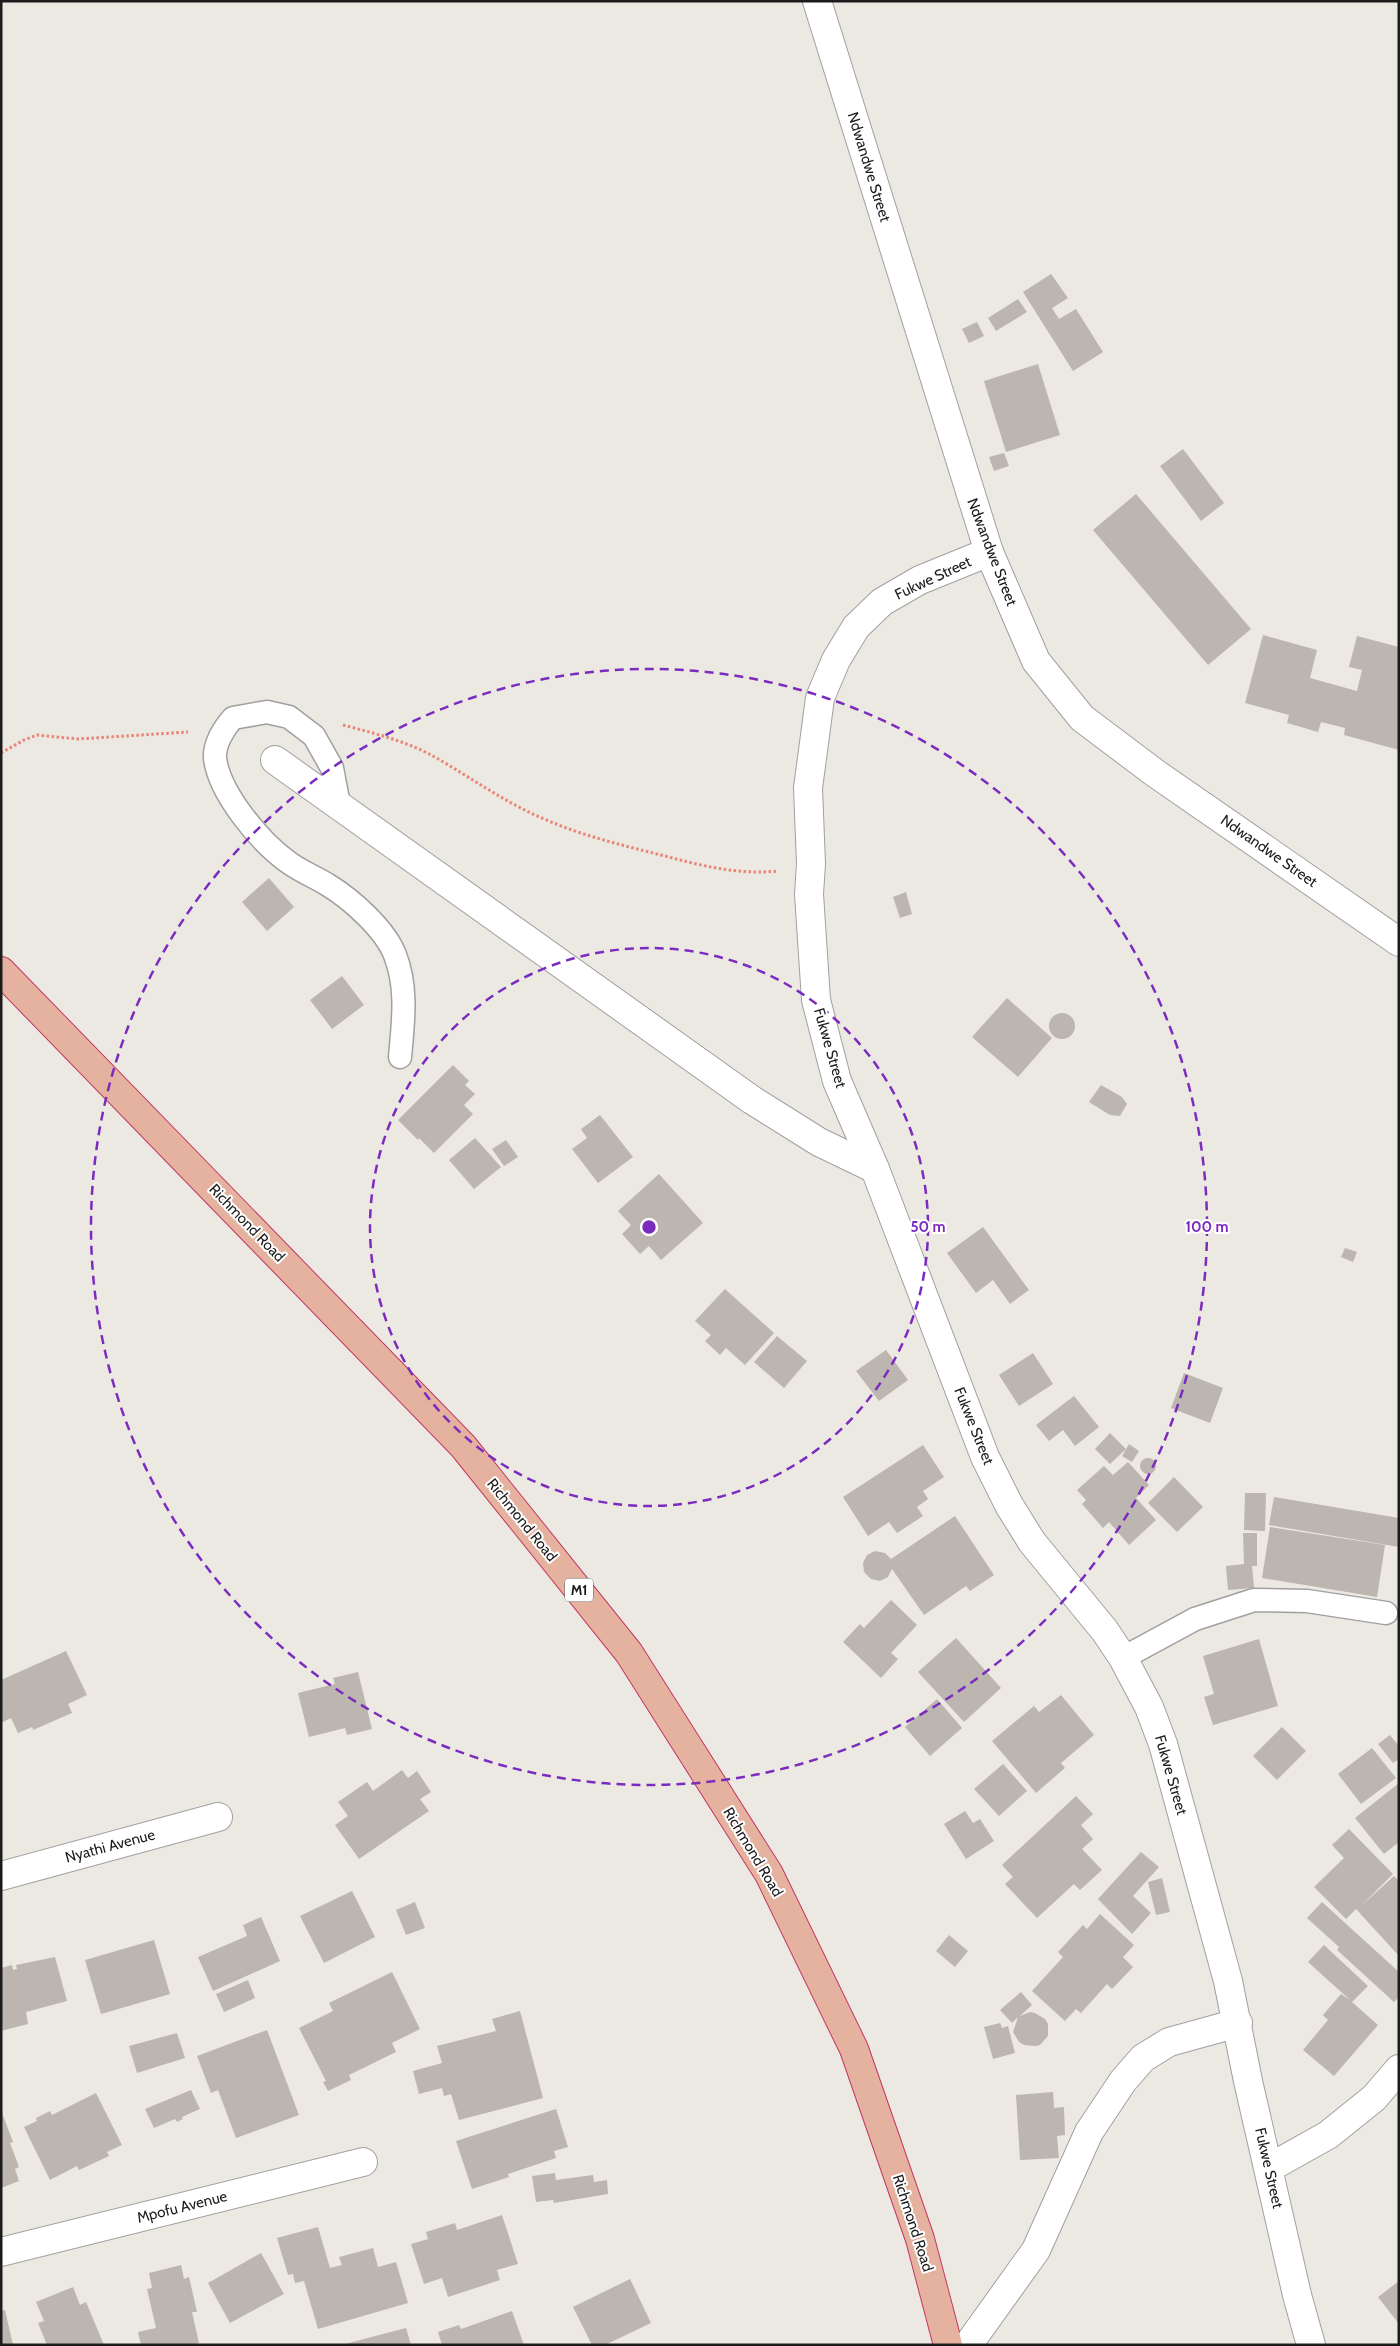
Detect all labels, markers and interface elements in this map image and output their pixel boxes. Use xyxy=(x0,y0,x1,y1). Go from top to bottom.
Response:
street label: Ndwandwe Street xyxy=(844,110,894,224)
street label: Ndwandwe Street xyxy=(963,496,1021,608)
street label: Fukwe Street xyxy=(892,552,974,604)
street label: Ndwandwe Street xyxy=(1217,811,1321,891)
street label: Fukwe Street xyxy=(810,1006,850,1090)
street label: Richmond Road xyxy=(205,1180,289,1266)
centre of rings xyxy=(640,1218,658,1236)
text: 50 m xyxy=(910,1218,946,1236)
text: 100 m xyxy=(1185,1218,1229,1236)
street label: Fukwe Street xyxy=(950,1384,998,1468)
street label: Richmond Road xyxy=(483,1475,561,1565)
road number: M1 xyxy=(565,1578,593,1602)
street label: Fukwe Street xyxy=(1151,1733,1191,1817)
street label: Richmond Road xyxy=(719,1804,787,1900)
street label: Nyathi Avenue xyxy=(63,1825,157,1867)
street label: Fukwe Street xyxy=(1251,2126,1287,2210)
street label: Richmond Road xyxy=(889,2172,937,2274)
street label: Mpofu Avenue xyxy=(135,2187,229,2227)

